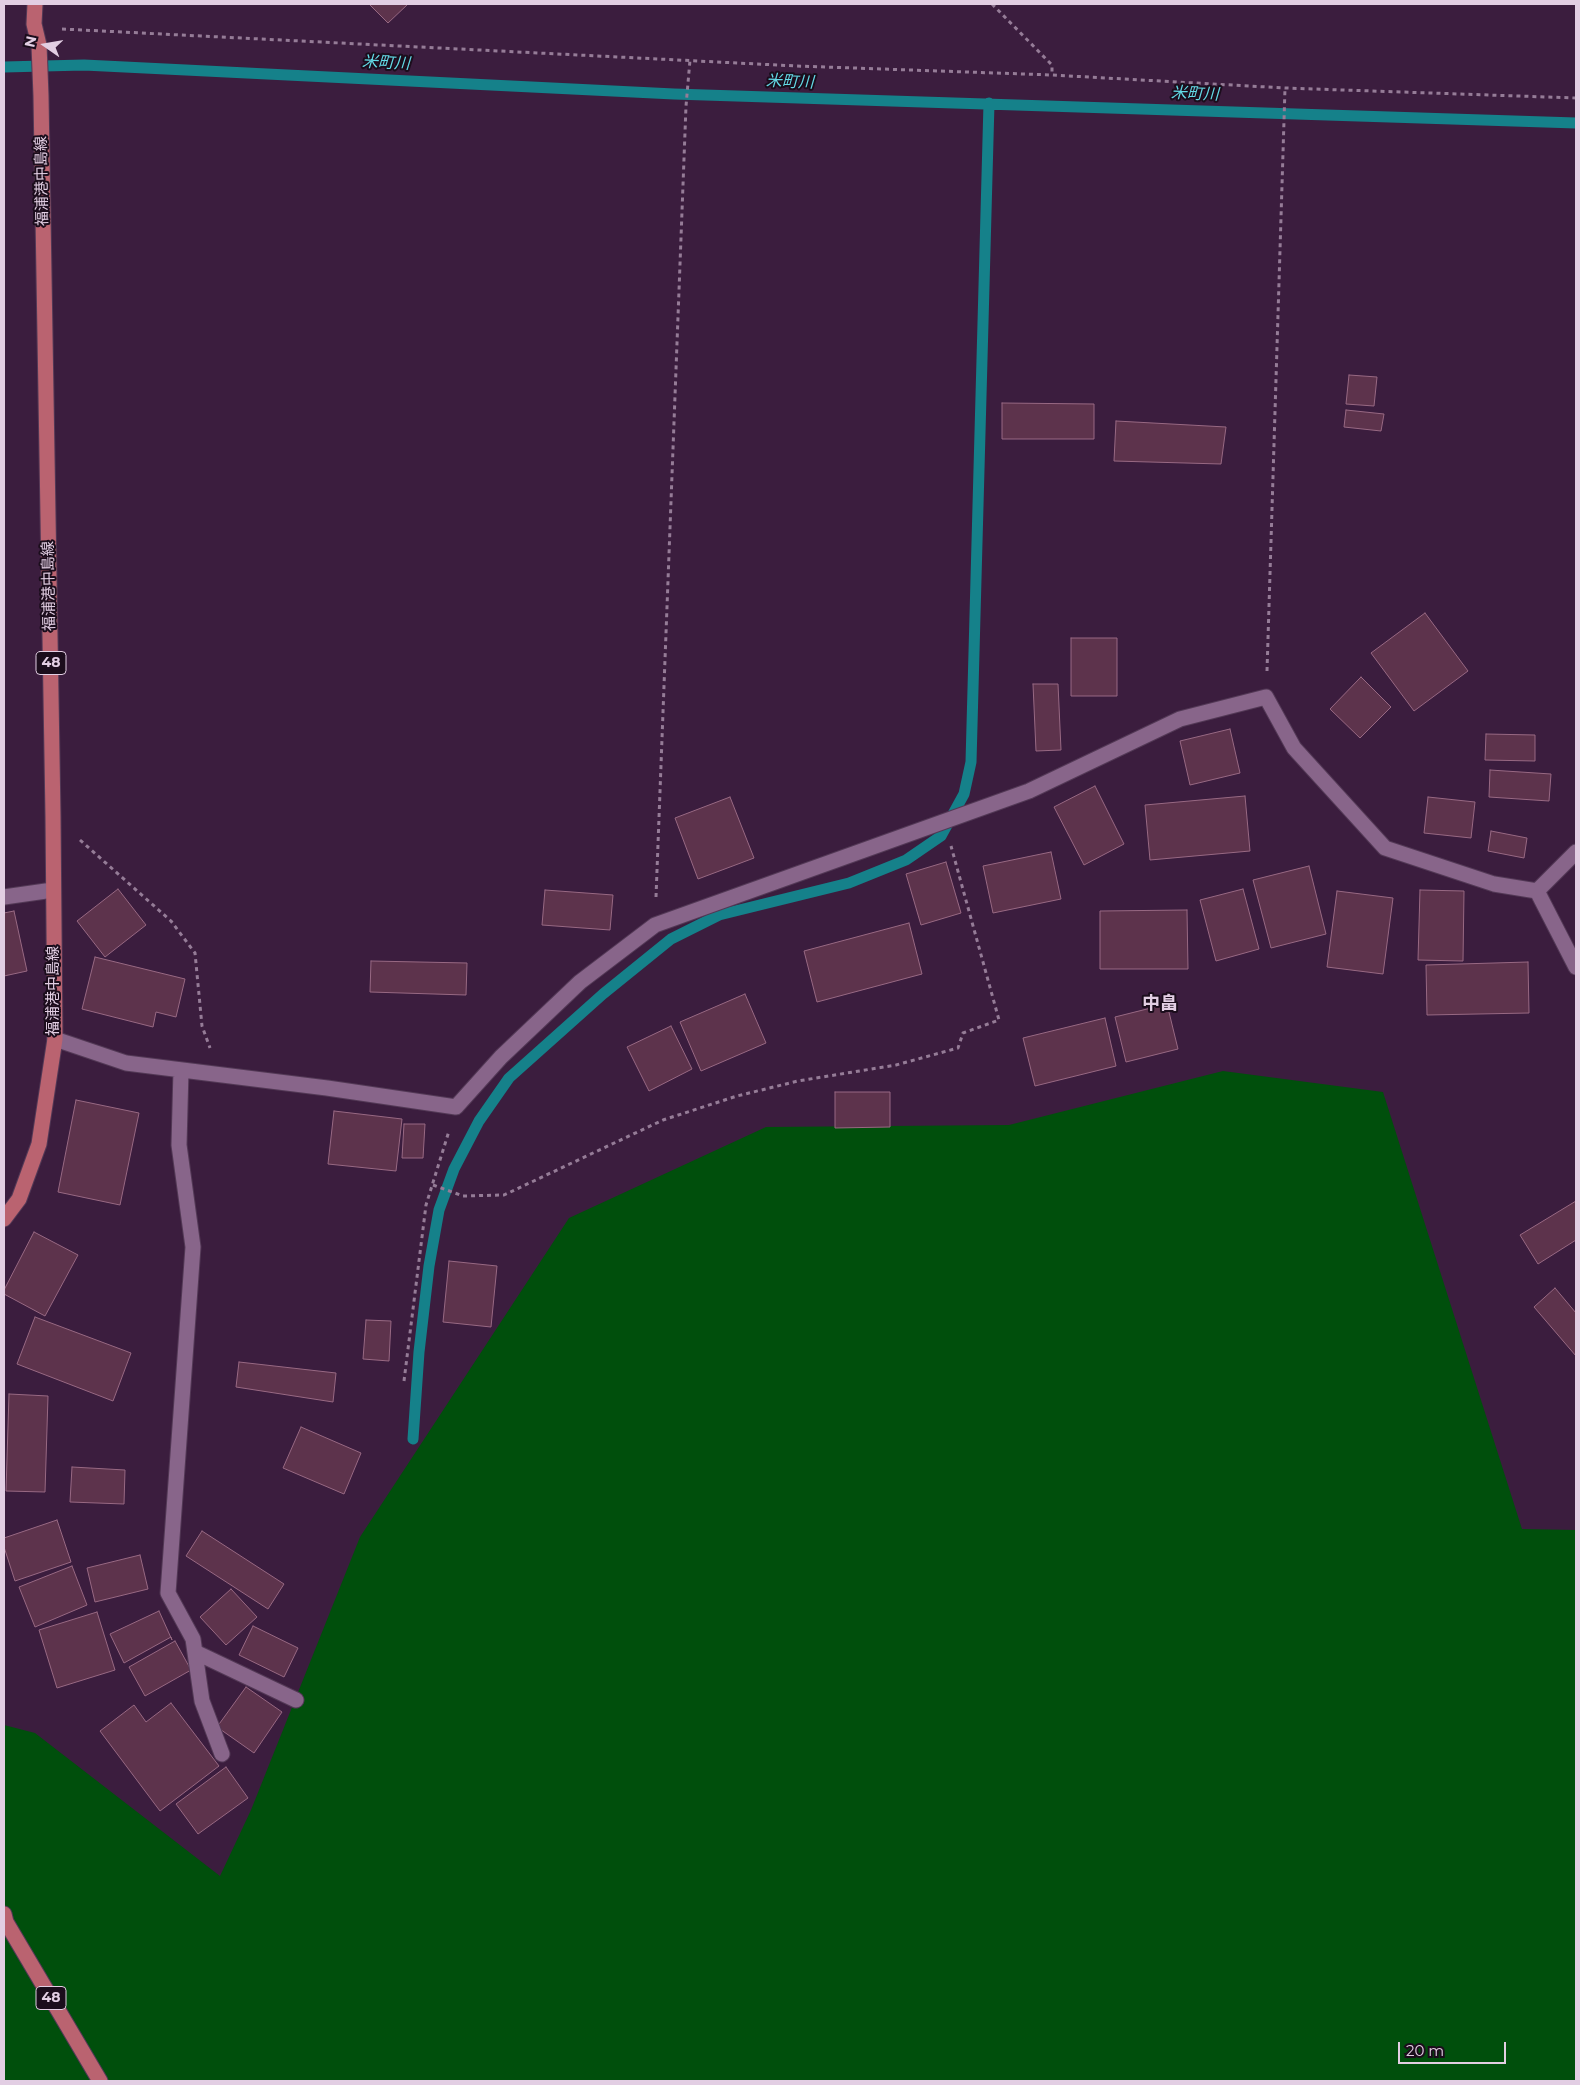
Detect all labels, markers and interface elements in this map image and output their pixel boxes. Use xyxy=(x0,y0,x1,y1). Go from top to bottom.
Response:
north arrow xyxy=(20,20,70,70)
text: N xyxy=(20,34,40,49)
water label: 米町川 xyxy=(362,52,410,74)
water label: 米町川 xyxy=(766,72,814,92)
water label: 米町川 xyxy=(1171,84,1219,104)
street label: 福浦港中島線 xyxy=(32,136,52,226)
street label: 福浦港中島線 xyxy=(39,541,59,631)
road number: 48 xyxy=(36,651,66,674)
street label: 福浦港中島線 xyxy=(45,946,63,1036)
district label: 中畠 xyxy=(1142,993,1178,1015)
road number: 48 xyxy=(36,1986,66,2010)
scale bar xyxy=(1400,2032,1508,2064)
text: 20 m xyxy=(1406,2041,1444,2060)

